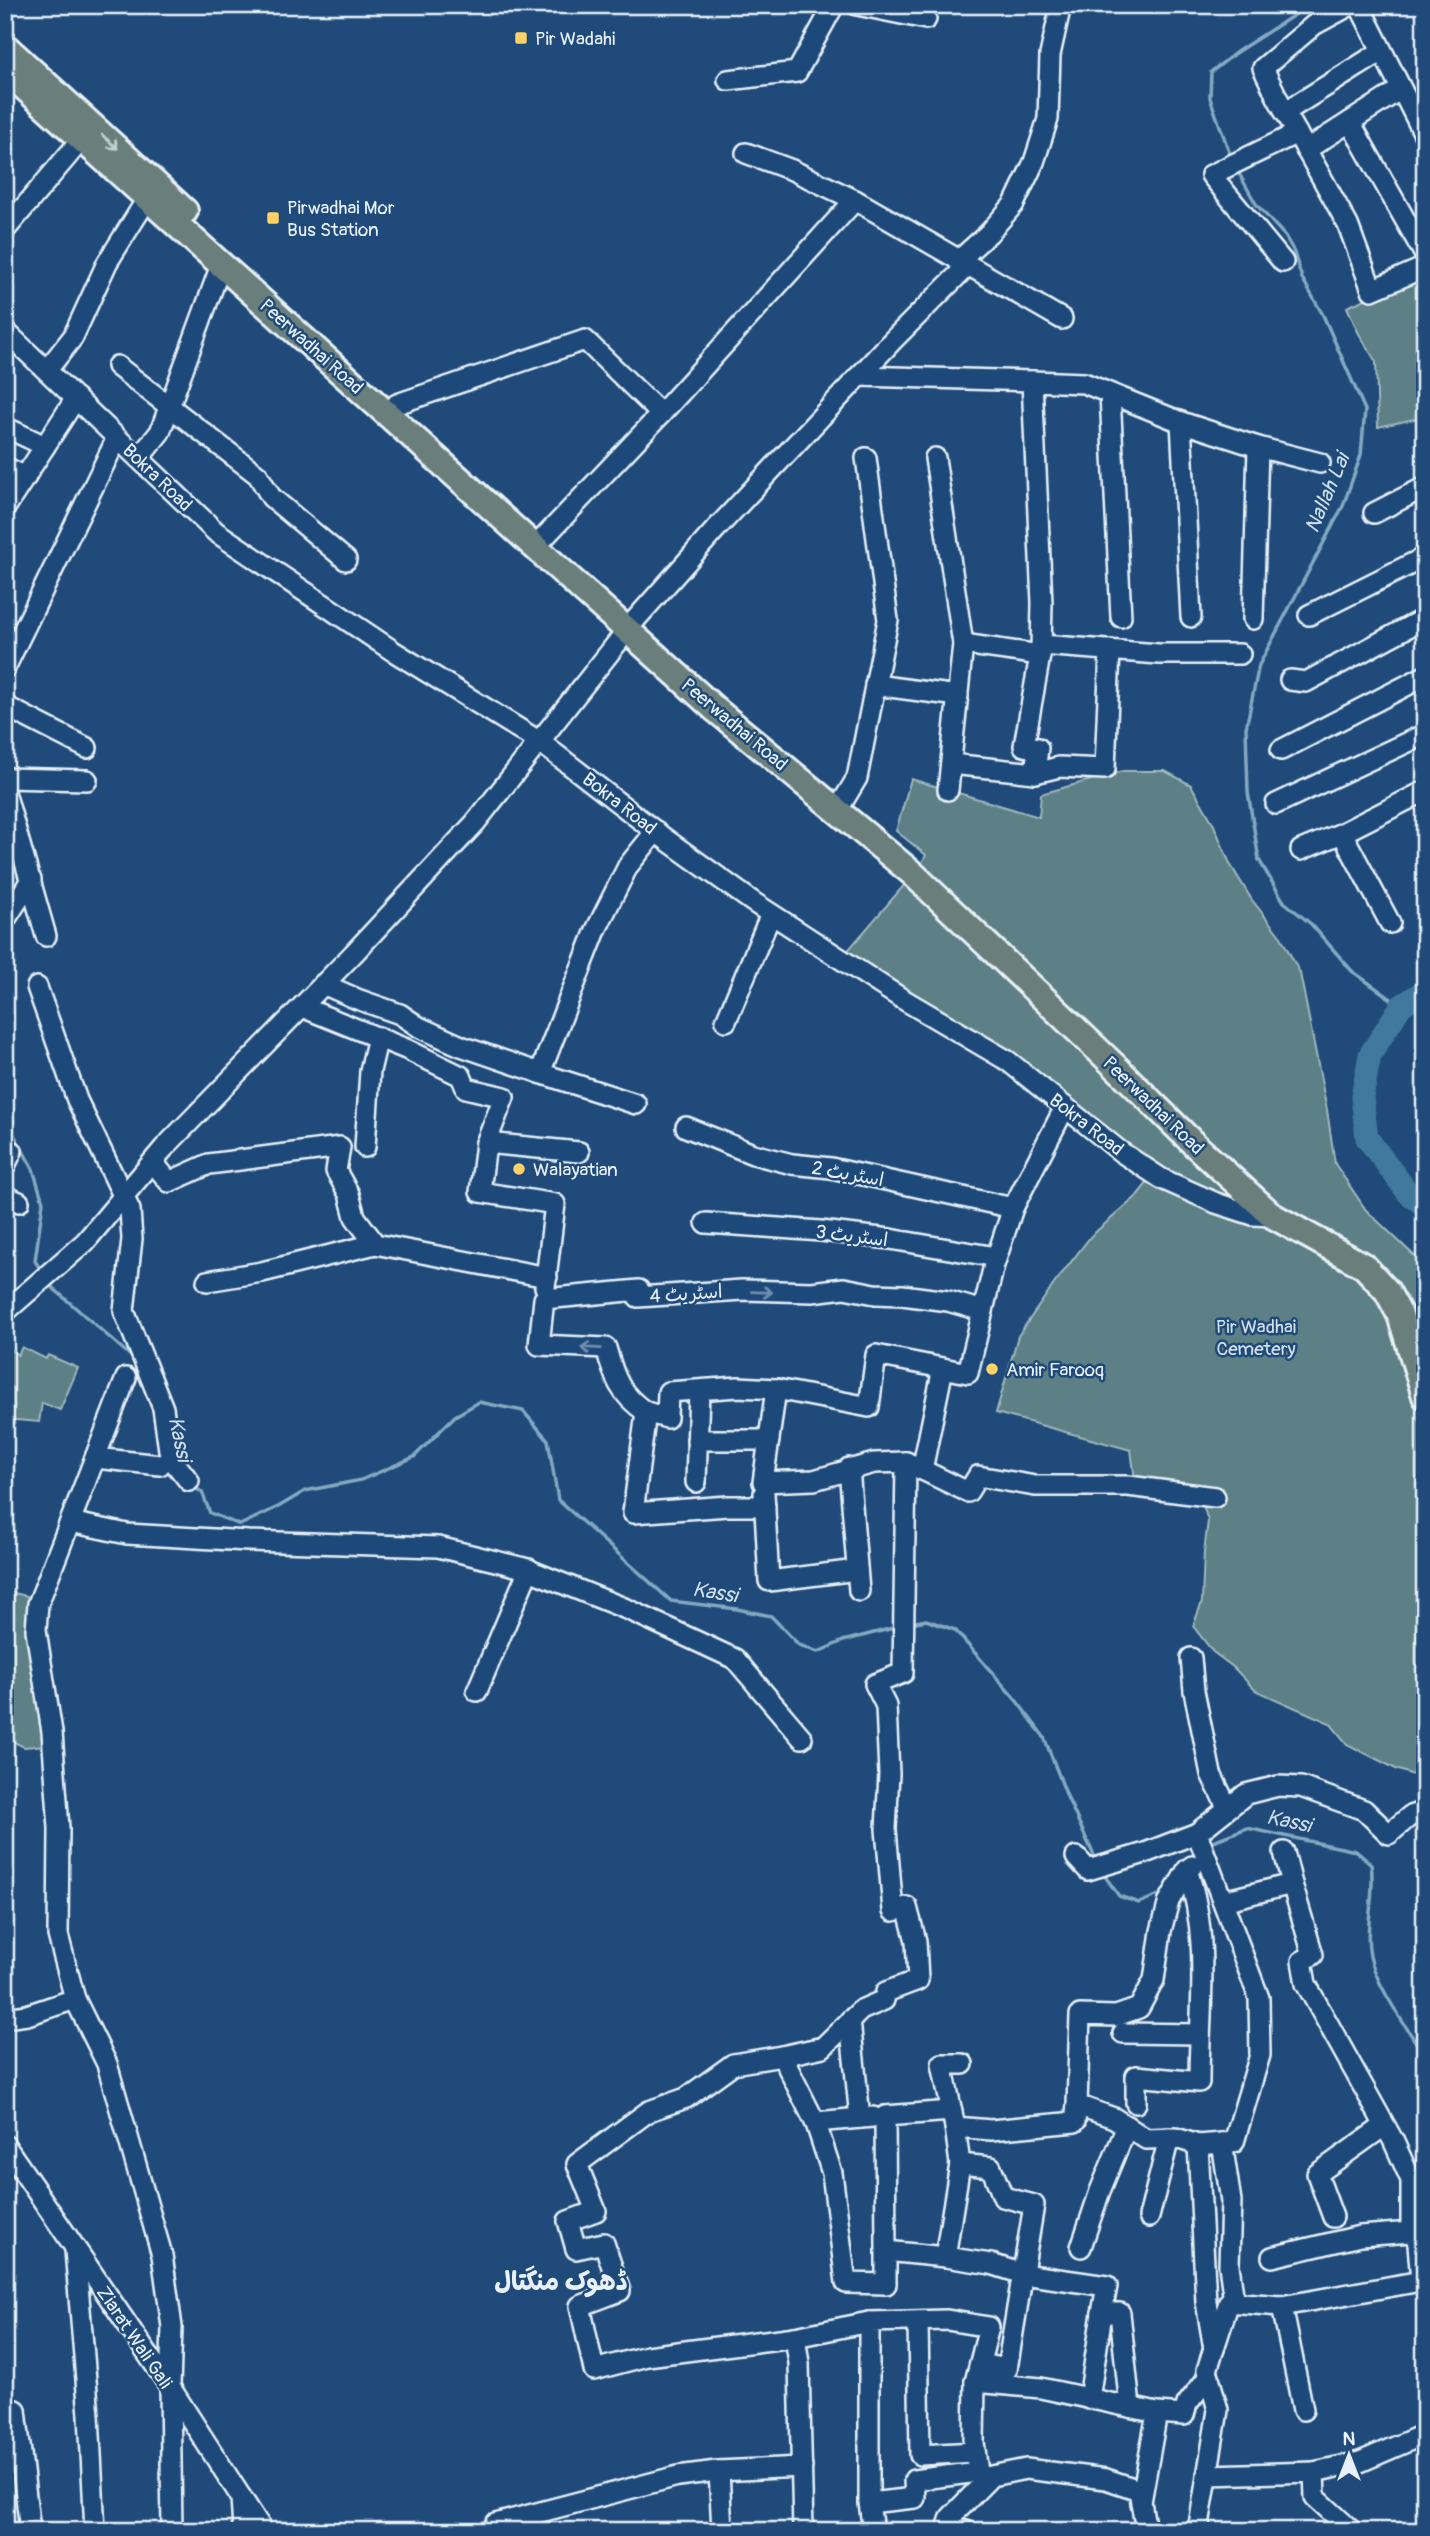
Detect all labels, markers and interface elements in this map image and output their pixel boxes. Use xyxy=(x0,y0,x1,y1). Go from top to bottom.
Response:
place label: Pir Wadahi xyxy=(535,27,615,51)
marker: Pir Wadahi xyxy=(513,30,529,46)
one-way arrow xyxy=(101,134,119,150)
place label: Pirwadhai Mor Bus Station xyxy=(287,196,395,242)
marker: Pirwadhai Mor Bus Station xyxy=(265,210,281,226)
street label: Peerwadhai Road xyxy=(254,294,368,400)
street label: Bokra Road xyxy=(117,439,197,517)
water label: Nallah Lai xyxy=(1299,447,1357,537)
street label: Peerwadhai Road xyxy=(676,673,792,776)
street label: Bokra Road xyxy=(577,767,661,840)
street label: Peerwadhai Road xyxy=(1098,1051,1209,1160)
street label: Bokra Road xyxy=(1044,1088,1128,1161)
street label: اسٹریٹ 2 xyxy=(810,1156,886,1192)
place label: Walayatian xyxy=(533,1158,618,1182)
marker: Walayatian xyxy=(511,1161,527,1177)
street label: اسٹریٹ 3 xyxy=(814,1220,889,1252)
street label: اسٹریٹ 4 xyxy=(649,1279,723,1309)
one-way arrow xyxy=(751,1285,774,1298)
park label: Pir Wadhai Cemetery xyxy=(1216,1315,1296,1361)
one-way arrow xyxy=(580,1341,603,1354)
place label: Amir Farooq xyxy=(1006,1358,1104,1382)
marker: Amir Farooq xyxy=(984,1361,1000,1377)
water label: Kassi xyxy=(162,1414,198,1467)
water label: Kassi xyxy=(691,1576,742,1610)
water label: Kassi xyxy=(1264,1804,1317,1840)
district label: ڈھوک منگتال xyxy=(494,2265,628,2298)
street label: Ziarat Wali Gali xyxy=(91,2282,177,2393)
north arrow xyxy=(1314,2420,1384,2490)
text: N xyxy=(1343,2427,1356,2451)

